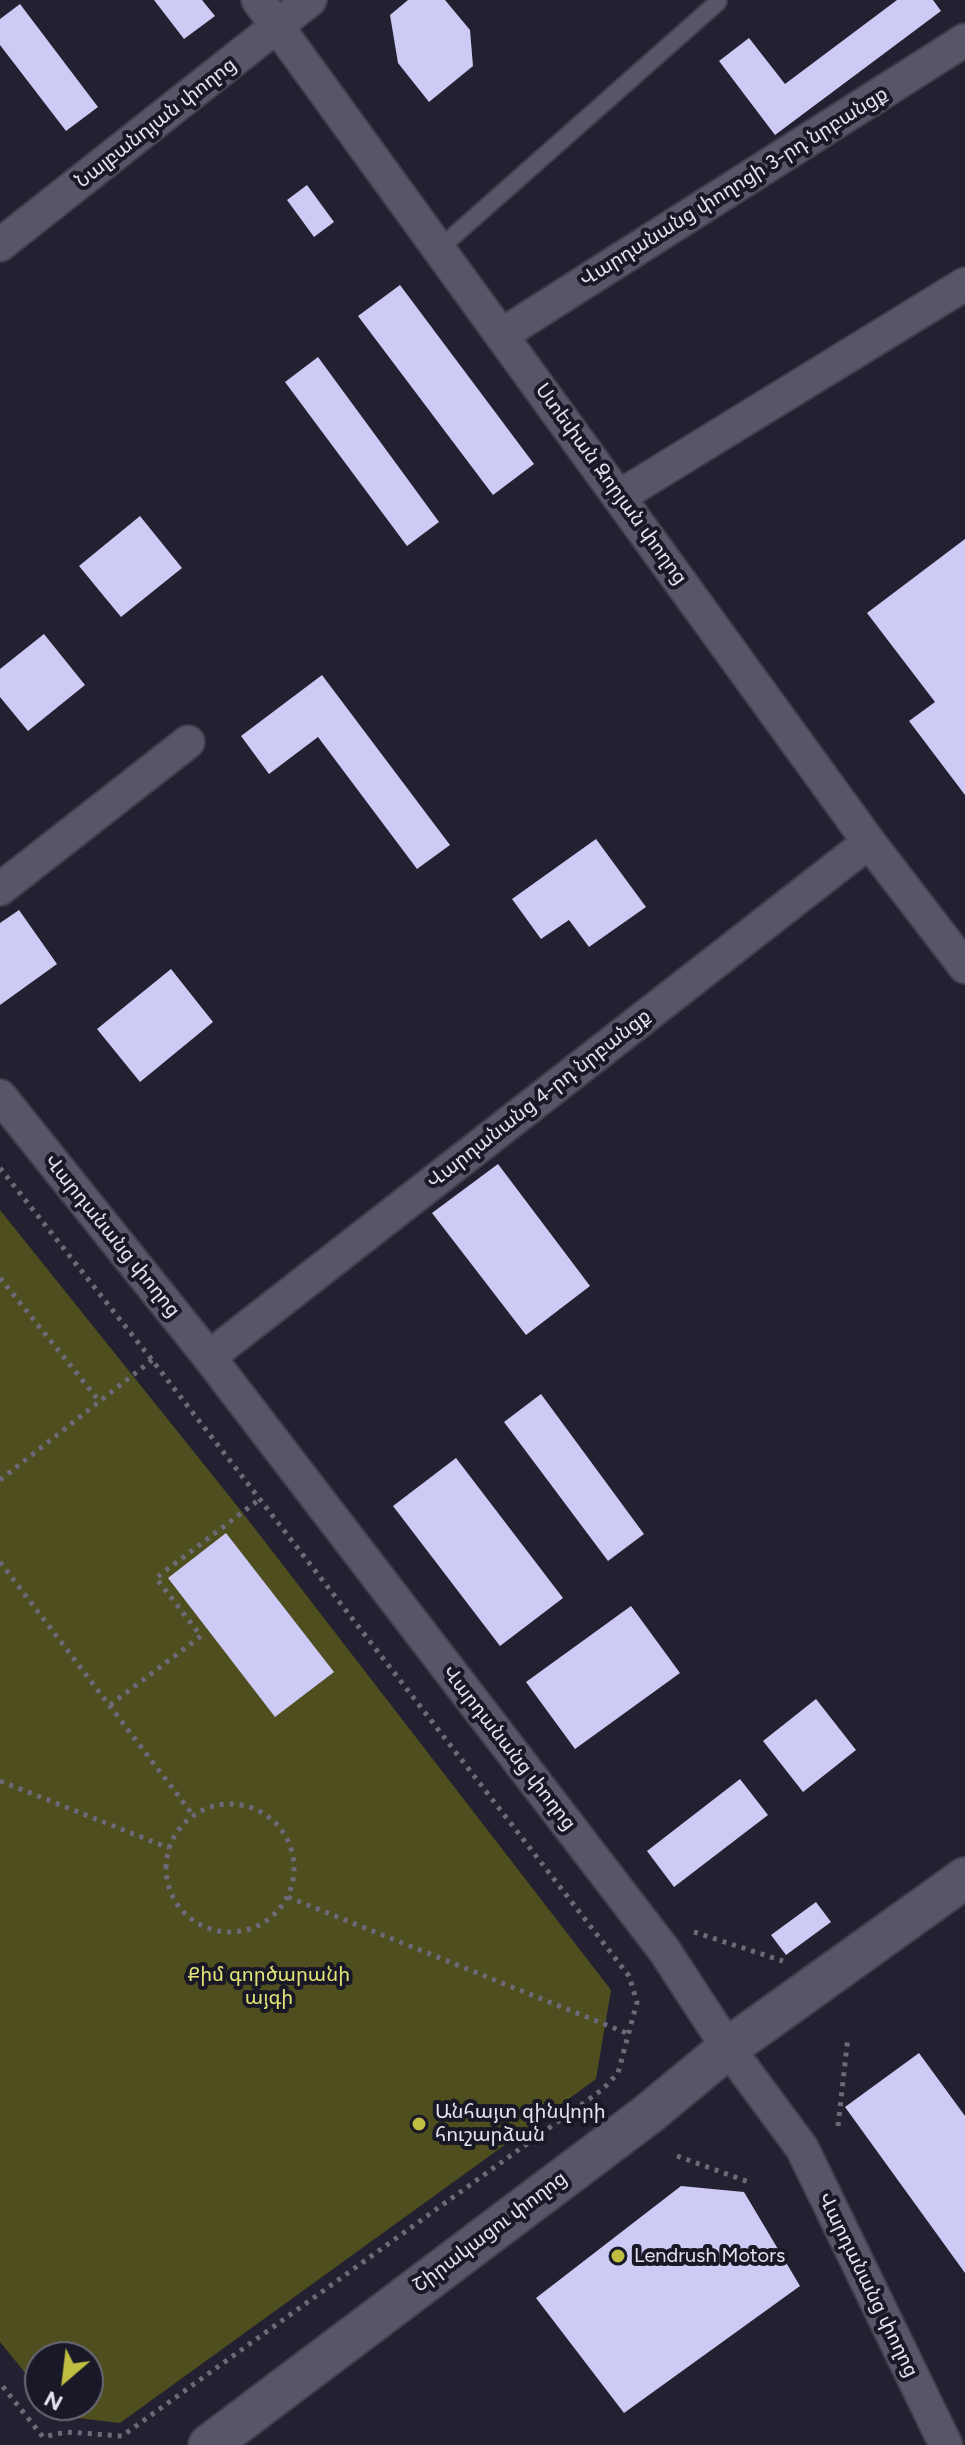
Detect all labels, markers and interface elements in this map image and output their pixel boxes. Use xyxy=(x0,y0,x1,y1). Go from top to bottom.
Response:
street label: Նալբանդյան փողոց xyxy=(71,53,241,193)
street label: Վարդանանց փողոցի 3-րդ նրբանցք xyxy=(576,82,892,292)
street label: Ստեփան Զորյան փողոց xyxy=(530,379,692,589)
street label: Վարդանանց 4-րդ նրբանցք xyxy=(422,1004,656,1194)
street label: Վարդանանց փողոց xyxy=(39,1150,185,1322)
street label: Վարդանանց փողոց xyxy=(437,1661,581,1835)
park label: Քիմ գործարանի այգի xyxy=(188,1963,350,2010)
place label: Անհայտ զինվորի հուշարձան xyxy=(435,2100,606,2147)
marker: Անհայտ զինվորի հուշարձան xyxy=(410,2115,428,2133)
street label: Շիրակացու փողոց xyxy=(408,2166,572,2298)
street label: Վարդանանց փողոց xyxy=(813,2189,923,2381)
place label: Lendrush Motors xyxy=(634,2244,785,2268)
marker: Lendrush Motors xyxy=(609,2247,627,2265)
north arrow xyxy=(24,2341,104,2421)
text: N xyxy=(40,2385,67,2417)

